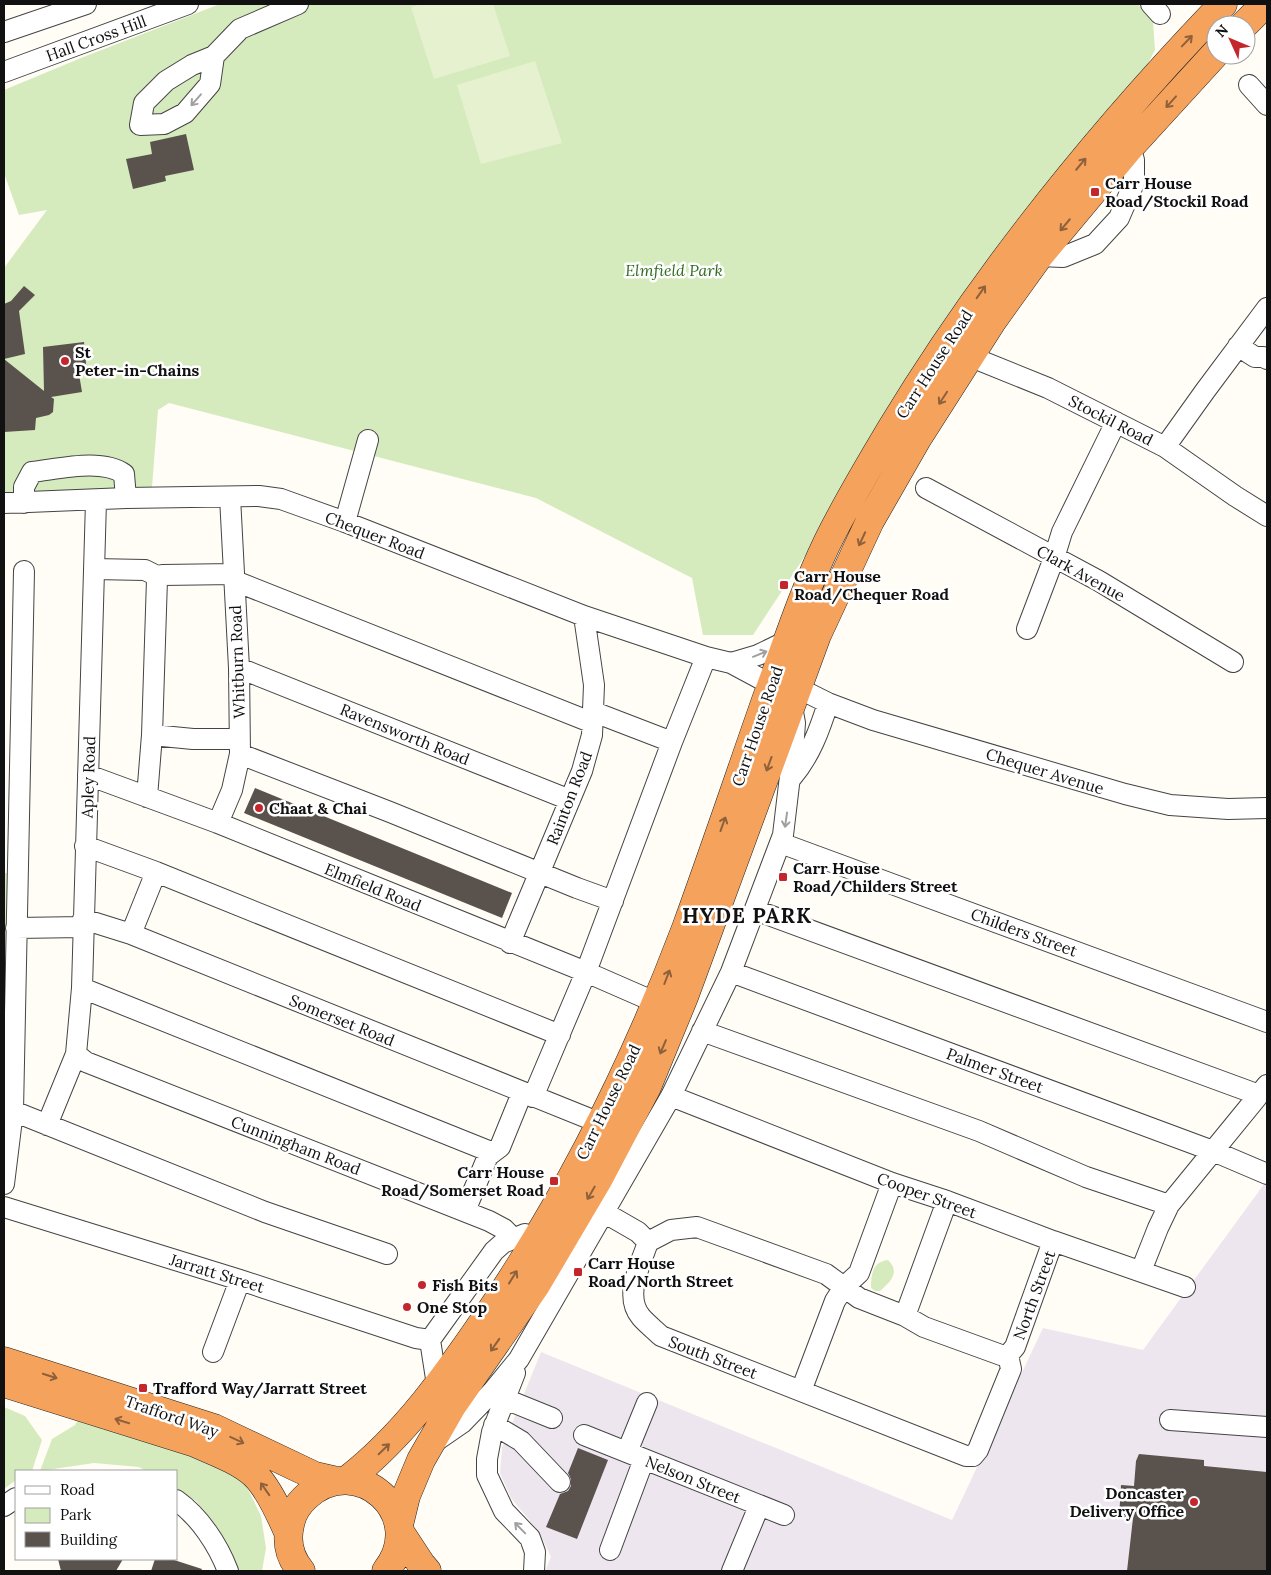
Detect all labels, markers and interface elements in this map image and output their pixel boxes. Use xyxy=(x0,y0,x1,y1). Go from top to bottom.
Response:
street label: Hall Cross Hill xyxy=(43,11,149,65)
north arrow xyxy=(1206,15,1256,65)
text: N xyxy=(1211,21,1232,41)
one-way arrow xyxy=(1181,35,1193,47)
one-way arrow xyxy=(190,93,202,106)
one-way arrow xyxy=(1166,95,1177,108)
one-way arrow xyxy=(1075,158,1086,171)
place label: Carr House Road/Stockil Road xyxy=(1105,173,1249,212)
marker: Carr House Road/Stockil Road xyxy=(1089,186,1101,198)
one-way arrow xyxy=(1060,218,1071,231)
park label: Elmfield Park xyxy=(625,260,723,280)
one-way arrow xyxy=(976,285,986,299)
street label: Carr House Road xyxy=(891,305,977,422)
place label: St Peter-in-Chains xyxy=(75,342,200,380)
marker: St Peter-in-Chains xyxy=(59,355,71,367)
one-way arrow xyxy=(938,390,948,404)
street label: Stockil Road xyxy=(1066,390,1157,450)
street label: Chequer Road xyxy=(322,507,428,563)
one-way arrow xyxy=(857,531,867,546)
street label: Clark Avenue xyxy=(1033,541,1129,606)
place label: Carr House Road/Chequer Road xyxy=(794,566,950,605)
marker: Carr House Road/Chequer Road xyxy=(778,579,790,591)
street label: Whitburn Road xyxy=(225,604,249,719)
one-way arrow xyxy=(752,649,767,658)
street label: Carr House Road xyxy=(727,663,787,789)
street label: Ravensworth Road xyxy=(337,699,473,769)
street label: Apley Road xyxy=(77,735,99,819)
street label: Chequer Avenue xyxy=(984,744,1107,799)
street label: Rainton Road xyxy=(542,748,596,848)
one-way arrow xyxy=(764,756,773,772)
place label: Chaat & Chai xyxy=(269,798,367,818)
marker: Chaat & Chai xyxy=(253,802,265,814)
one-way arrow xyxy=(780,812,790,828)
one-way arrow xyxy=(719,817,728,833)
place label: Carr House Road/Childers Street xyxy=(793,858,958,897)
street label: Elmfield Road xyxy=(322,859,425,916)
marker: Carr House Road/Childers Street xyxy=(777,871,789,883)
district label: HYDE PARK xyxy=(682,902,812,929)
street label: Childers Street xyxy=(968,903,1081,961)
one-way arrow xyxy=(663,970,672,985)
street label: Somerset Road xyxy=(286,990,398,1050)
one-way arrow xyxy=(658,1039,667,1054)
street label: Carr House Road xyxy=(571,1041,645,1163)
street label: Palmer Street xyxy=(944,1043,1047,1097)
street label: Cunningham Road xyxy=(228,1111,364,1179)
place label: Carr House Road/Somerset Road xyxy=(381,1162,544,1201)
street label: Cooper Street xyxy=(874,1168,980,1223)
marker: Carr House Road/Somerset Road xyxy=(548,1175,560,1187)
one-way arrow xyxy=(585,1185,595,1199)
street label: North Street xyxy=(1009,1247,1060,1342)
street label: Jarratt Street xyxy=(166,1249,268,1297)
place label: Carr House Road/North Street xyxy=(588,1253,734,1292)
marker: Carr House Road/North Street xyxy=(572,1266,584,1278)
one-way arrow xyxy=(508,1270,518,1284)
place label: Fish Bits xyxy=(432,1275,498,1295)
marker: Fish Bits xyxy=(416,1279,428,1291)
place label: One Stop xyxy=(417,1297,487,1317)
marker: One Stop xyxy=(401,1301,413,1313)
street label: South Street xyxy=(666,1331,761,1383)
one-way arrow xyxy=(490,1338,500,1352)
one-way arrow xyxy=(42,1371,58,1381)
place label: Trafford Way/Jarratt Street xyxy=(153,1378,367,1399)
marker: Trafford Way/Jarratt Street xyxy=(137,1382,149,1394)
street label: Trafford Way xyxy=(123,1391,222,1442)
one-way arrow xyxy=(114,1415,130,1425)
one-way arrow xyxy=(229,1435,244,1445)
one-way arrow xyxy=(378,1442,390,1455)
street label: Nelson Street xyxy=(642,1451,744,1508)
legend xyxy=(15,1470,178,1560)
text: Road xyxy=(60,1480,95,1499)
one-way arrow xyxy=(260,1482,270,1496)
place label: Doncaster Delivery Office xyxy=(1069,1483,1184,1521)
marker: Doncaster Delivery Office xyxy=(1188,1496,1200,1508)
text: Park xyxy=(60,1505,91,1524)
one-way arrow xyxy=(514,1521,526,1534)
text: Building xyxy=(60,1530,118,1549)

